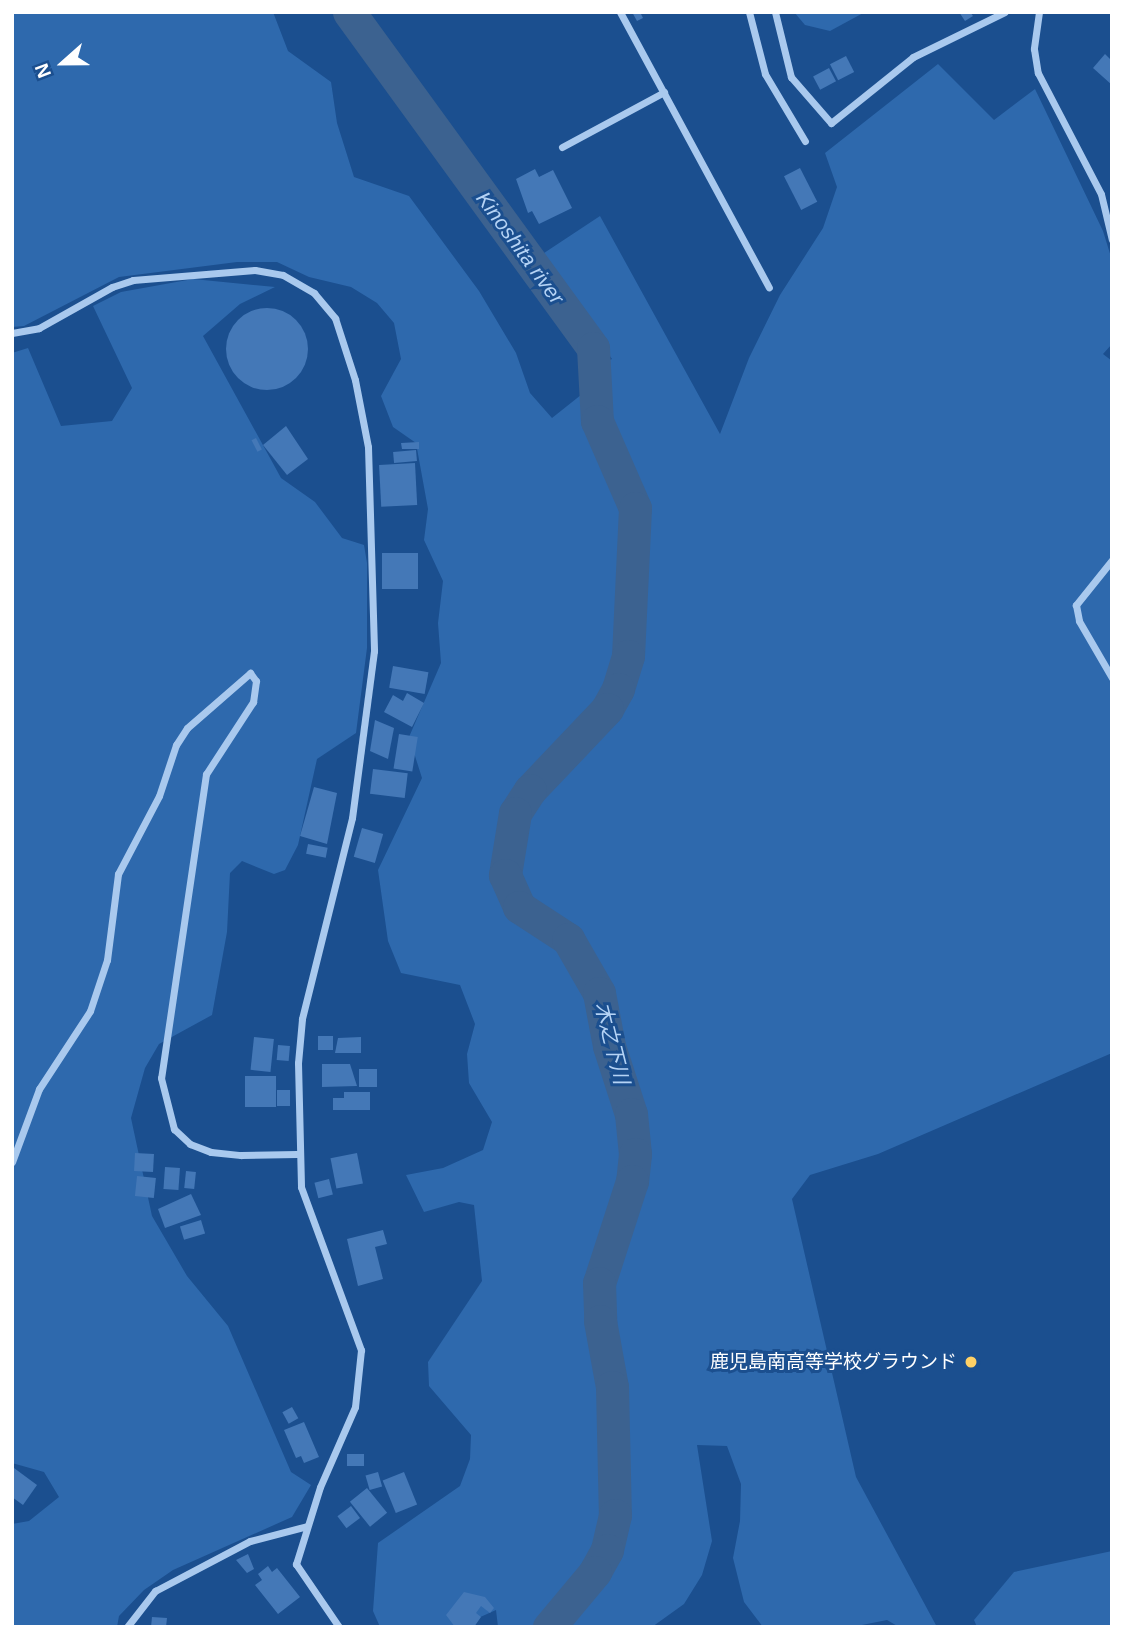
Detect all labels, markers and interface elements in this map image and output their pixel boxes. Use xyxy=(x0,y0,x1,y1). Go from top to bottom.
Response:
north arrow xyxy=(28,28,98,98)
text: N xyxy=(31,61,55,81)
water label: Kinoshita river xyxy=(471,187,569,309)
water label: 木之下川 xyxy=(590,999,634,1087)
place label: 鹿児島南高等学校グラウンド xyxy=(710,1351,957,1373)
marker: 鹿児島南高等学校グラウンド xyxy=(963,1354,979,1370)

